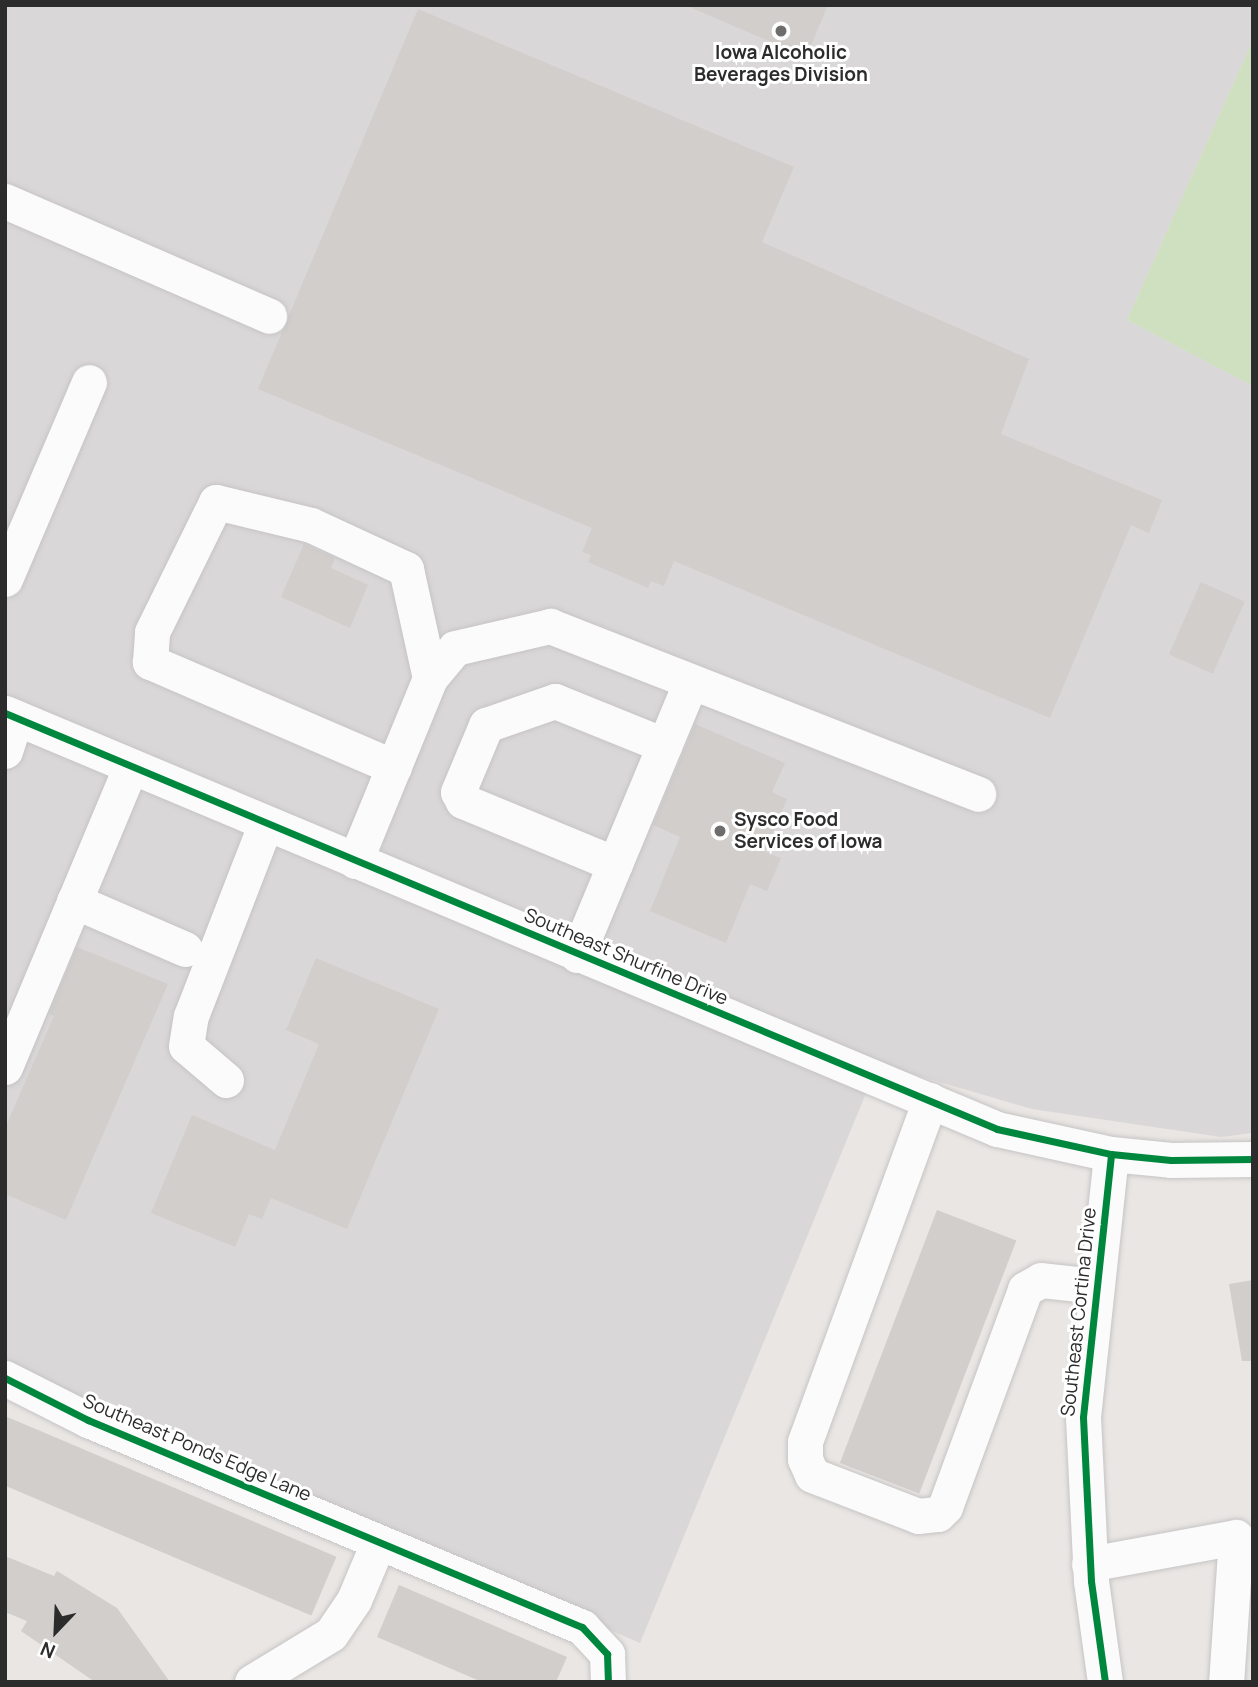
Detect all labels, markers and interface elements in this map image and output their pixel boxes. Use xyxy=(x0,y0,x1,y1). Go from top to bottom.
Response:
marker: Iowa Alcoholic Beverages Division xyxy=(773,23,789,39)
place label: Iowa Alcoholic Beverages Division xyxy=(694,42,868,86)
place label: Sysco Food Services of Iowa xyxy=(734,809,883,853)
marker: Sysco Food Services of Iowa xyxy=(712,823,728,839)
street label: Southeast Shurfine Drive xyxy=(521,904,731,1010)
street label: Southeast Cortina Drive xyxy=(1057,1206,1101,1418)
street label: Southeast Ponds Edge Lane xyxy=(79,1390,315,1506)
north arrow xyxy=(21,1596,91,1666)
text: N xyxy=(36,1636,59,1665)

